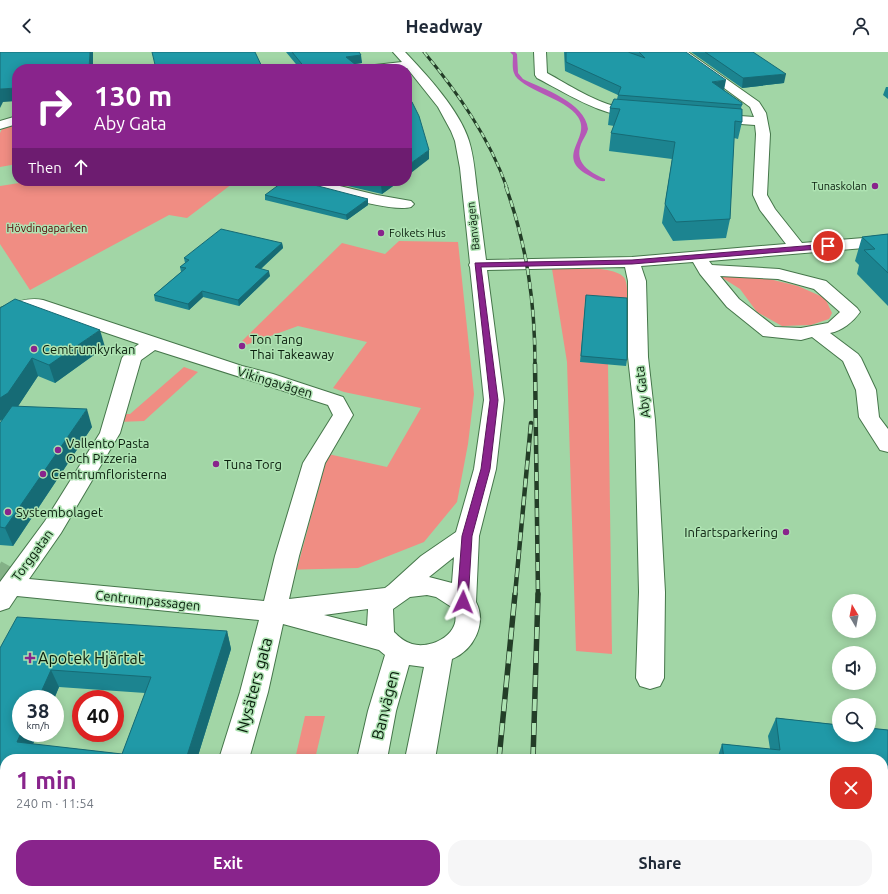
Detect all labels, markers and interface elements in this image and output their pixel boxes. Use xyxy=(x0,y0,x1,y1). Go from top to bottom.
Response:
icon: back xyxy=(16,15,38,37)
icon: person xyxy=(850,15,872,37)
text: Headway xyxy=(405,16,483,36)
icon: right xyxy=(28,80,80,132)
text: 130 m xyxy=(94,80,172,111)
text: Aby Gata xyxy=(94,113,166,133)
icon: ahead xyxy=(70,156,92,178)
text: Then xyxy=(28,159,62,176)
place label: Tunaskolan xyxy=(812,180,867,192)
marker: Tunaskolan xyxy=(870,181,880,191)
street label: Banvägen xyxy=(464,201,482,251)
park label: Hövdingaparken xyxy=(7,222,87,234)
place label: Folkets Hus xyxy=(389,227,446,239)
marker: Folkets Hus xyxy=(376,228,386,238)
pin xyxy=(811,229,845,263)
icon: arrive xyxy=(817,235,839,257)
place label: Ton Tang Thai Takeaway xyxy=(250,332,334,361)
marker: Ton Tang Thai Takeaway xyxy=(237,341,247,351)
place label: Cemtrumkyrkan xyxy=(42,342,135,356)
marker: Cemtrumkyrkan xyxy=(29,344,39,354)
street label: Vikingavägen xyxy=(236,364,314,400)
street label: Aby Gata xyxy=(632,365,652,419)
place label: Vallento Pasta Och Pizzeria xyxy=(66,436,150,465)
marker: Vallento Pasta Och Pizzeria xyxy=(53,445,63,455)
place label: Tuna Torg xyxy=(224,457,282,471)
marker: Tuna Torg xyxy=(211,459,221,469)
place label: Cemtrumfloristerna xyxy=(51,467,167,481)
marker: Cemtrumfloristerna xyxy=(38,469,48,479)
place label: Systembolaget xyxy=(16,505,103,519)
marker: Systembolaget xyxy=(3,507,13,517)
place label: Infartsparkering xyxy=(684,525,778,539)
street label: Torggatan xyxy=(9,527,55,583)
marker: Infartsparkering xyxy=(781,527,791,537)
position arrow xyxy=(442,581,484,623)
street label: Centrumpassagen xyxy=(95,588,201,612)
north arrow xyxy=(832,594,876,638)
map controls xyxy=(832,594,876,742)
street label: Nysäters gata xyxy=(233,635,275,735)
button: sound xyxy=(832,646,876,690)
place label: Apotek Hjärtat xyxy=(38,649,145,667)
marker: Apotek Hjärtat xyxy=(25,653,35,663)
street label: Banvägen xyxy=(368,669,402,741)
speed limit sign: 40 xyxy=(72,690,124,742)
button: search xyxy=(832,698,876,742)
text: 38 xyxy=(27,699,49,722)
text: km/h xyxy=(26,720,50,731)
text: 1 min xyxy=(16,767,77,794)
button: close xyxy=(830,767,872,809)
text: 240 m · 11:54 xyxy=(16,796,94,810)
button: Exit xyxy=(16,840,440,886)
button: Share xyxy=(448,840,872,886)

